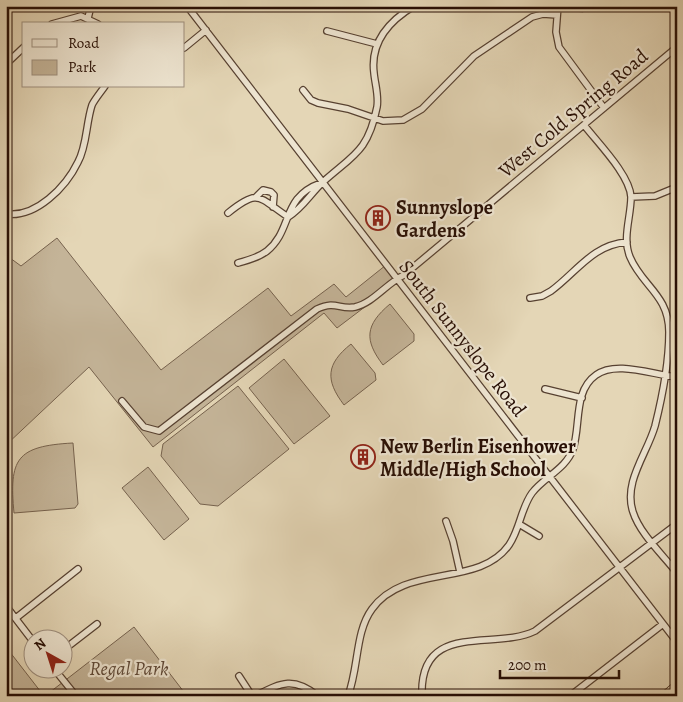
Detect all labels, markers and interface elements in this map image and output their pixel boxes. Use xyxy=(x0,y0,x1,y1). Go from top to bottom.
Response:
legend xyxy=(22,22,185,88)
text: Road xyxy=(68,33,100,53)
street label: West Cold Spring Road xyxy=(492,43,654,185)
text: Park xyxy=(68,57,97,77)
place label: Sunnyslope Gardens xyxy=(396,194,493,244)
building icon: Sunnyslope Gardens xyxy=(365,205,391,231)
street label: South Sunnyslope Road xyxy=(393,254,533,423)
place label: New Berlin Eisenhower Middle/High School xyxy=(380,433,576,483)
building icon: New Berlin Eisenhower Middle/High School xyxy=(350,444,376,470)
north arrow xyxy=(22,630,72,680)
text: N xyxy=(30,634,50,655)
scale bar xyxy=(500,647,619,679)
park label: Regal Park xyxy=(89,655,169,682)
text: 200 m xyxy=(508,655,547,675)

